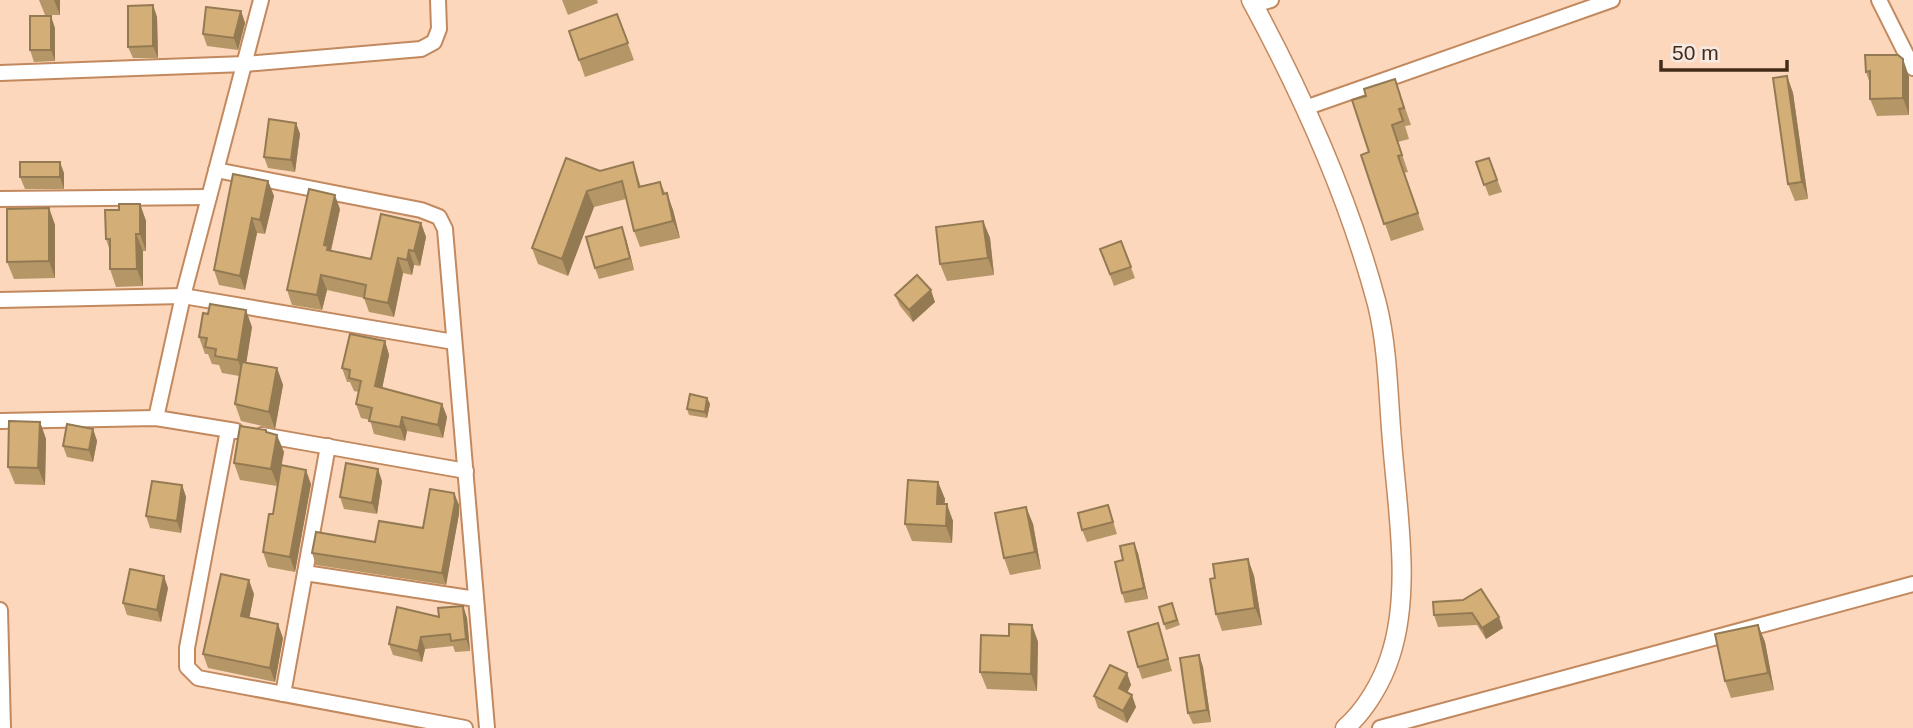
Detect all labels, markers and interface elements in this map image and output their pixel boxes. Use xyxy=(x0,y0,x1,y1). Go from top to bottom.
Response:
scale bar xyxy=(1661,28,1787,72)
text: 50 m xyxy=(1672,41,1719,64)

